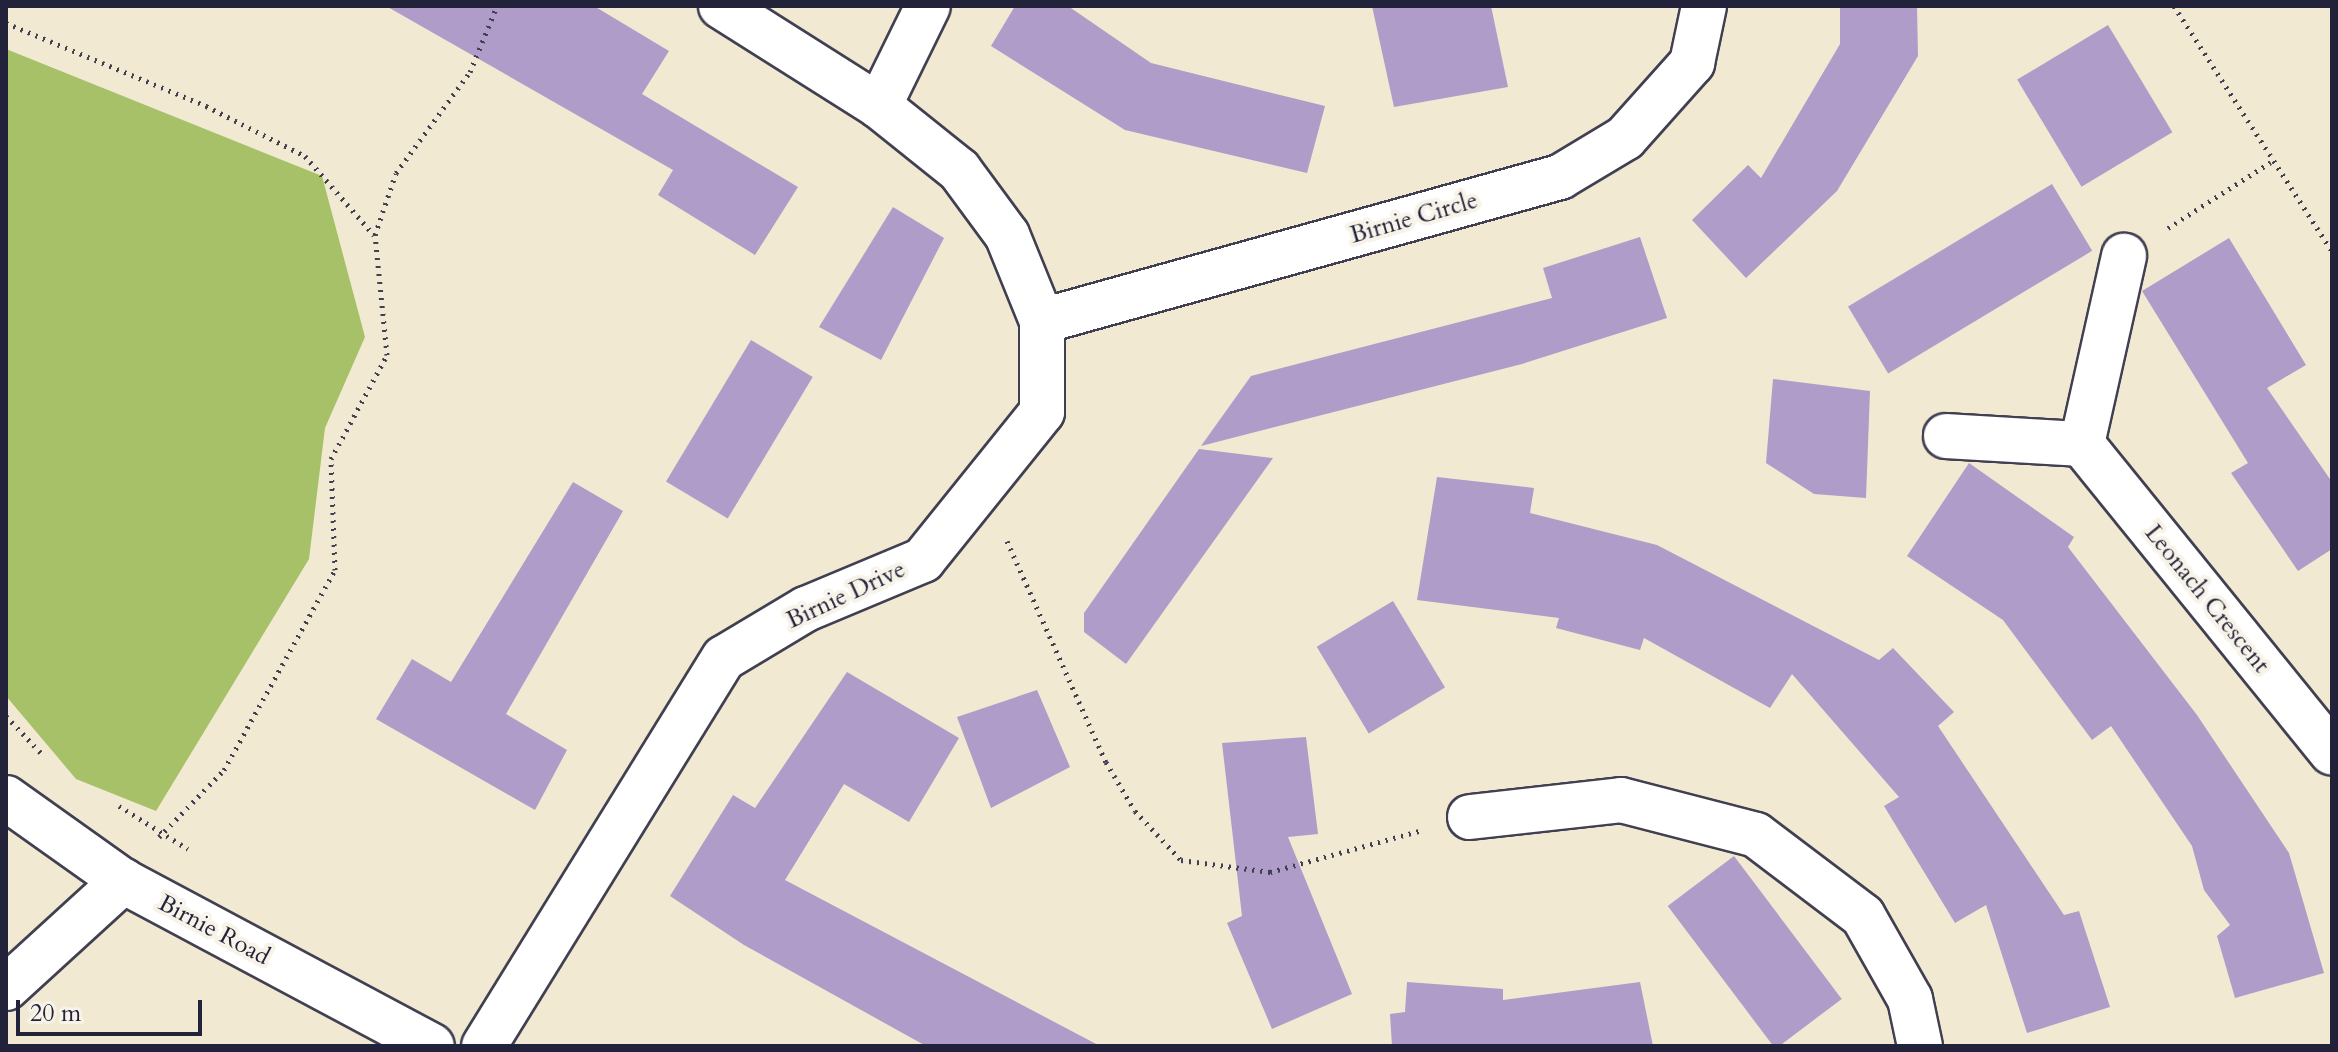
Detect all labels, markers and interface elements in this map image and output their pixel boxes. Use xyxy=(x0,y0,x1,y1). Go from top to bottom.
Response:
street label: Birnie Circle xyxy=(1347,186,1481,250)
street label: Leonach Crescent xyxy=(2139,519,2275,679)
street label: Birnie Drive xyxy=(782,555,910,635)
street label: Birnie Road xyxy=(153,889,275,971)
scale bar xyxy=(20,984,206,1034)
text: 20 m xyxy=(30,997,81,1030)

